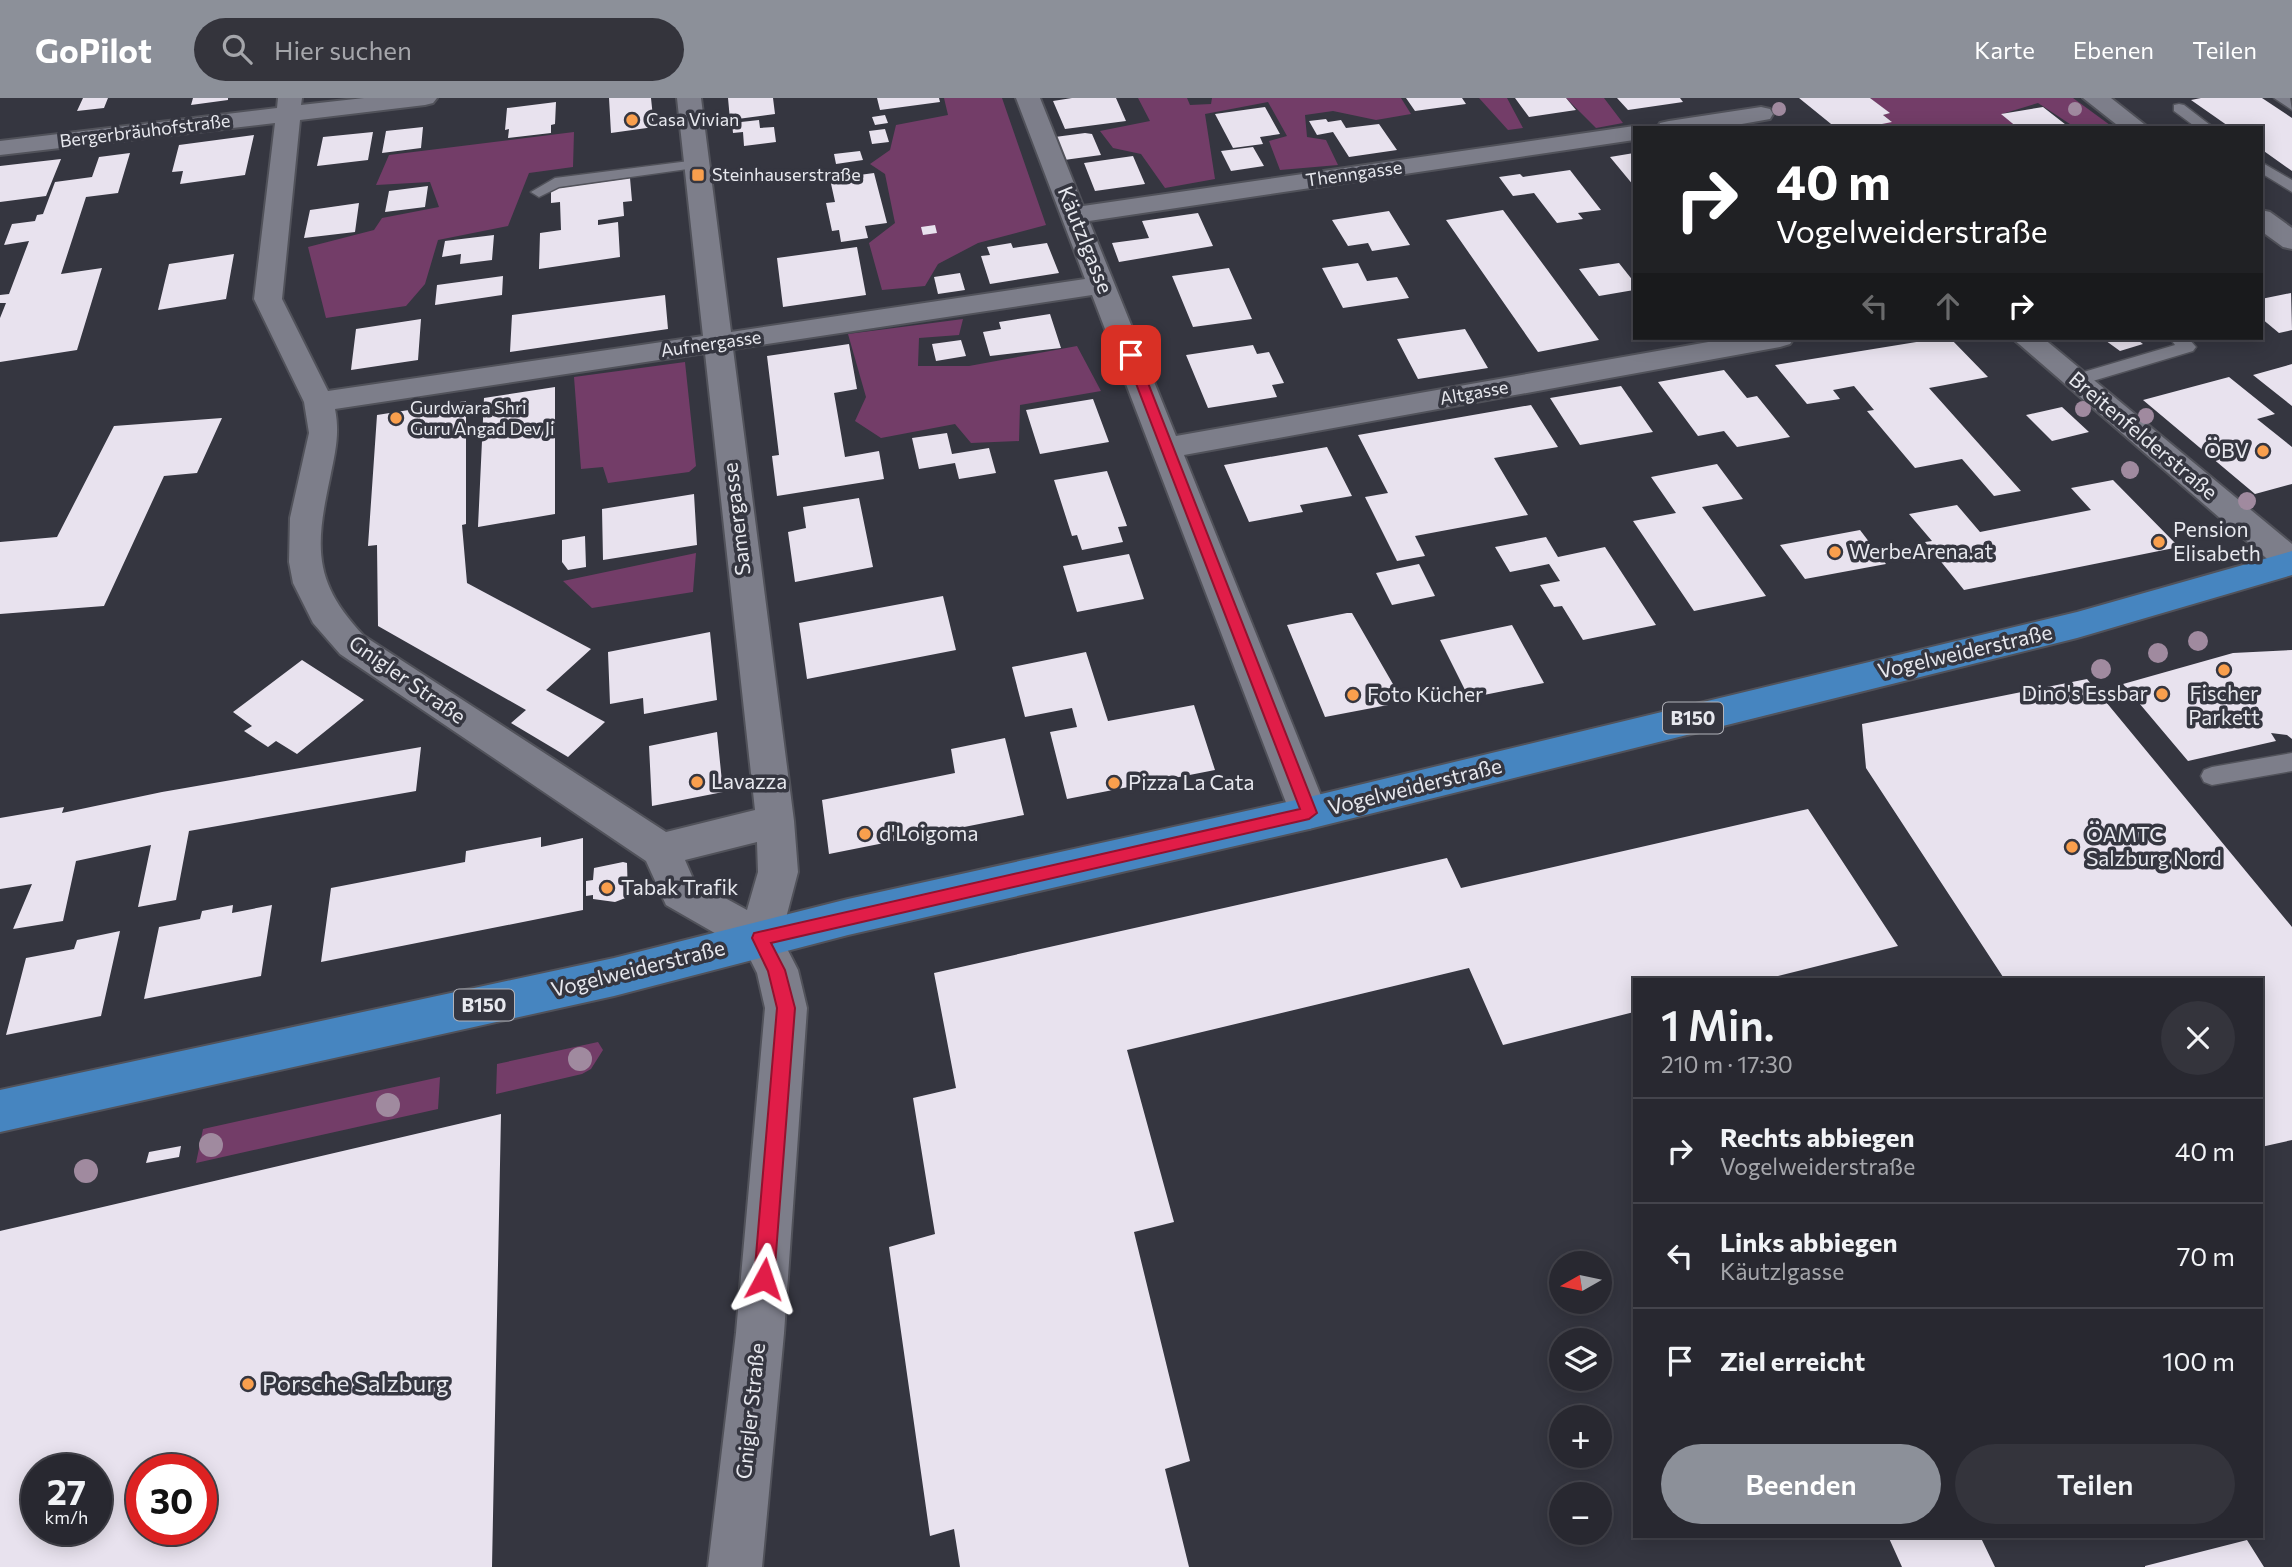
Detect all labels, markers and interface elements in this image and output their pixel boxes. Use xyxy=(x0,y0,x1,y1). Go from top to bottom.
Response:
search box xyxy=(194,18,684,81)
text: GoPilot xyxy=(35,29,152,70)
icon: search xyxy=(218,30,256,68)
text: Hier suchen xyxy=(274,34,412,65)
text: Karte xyxy=(1974,35,2035,64)
text: Ebenen xyxy=(2073,35,2154,64)
text: Teilen xyxy=(2192,35,2257,64)
place label: Casa Vivian xyxy=(646,108,739,130)
street label: Bergerbräuhofstraße xyxy=(58,109,231,151)
marker: Casa Vivian xyxy=(624,112,640,128)
text: 40 m xyxy=(1776,150,1891,210)
icon: right xyxy=(1661,154,1752,245)
street label: Thenngasse xyxy=(1304,155,1403,191)
place label: Steinhauserstraße xyxy=(712,163,861,185)
marker: Steinhauserstraße xyxy=(690,167,706,183)
street label: Käutzlgasse xyxy=(1054,182,1119,297)
text: Vogelweiderstraße xyxy=(1776,210,2048,250)
icon: left xyxy=(1856,287,1894,325)
icon: ahead xyxy=(1929,287,1967,325)
icon: right xyxy=(2002,287,2040,325)
street label: Aufnergasse xyxy=(659,325,763,361)
pin xyxy=(1101,325,1161,385)
icon: arrive xyxy=(1112,336,1150,374)
street label: Breitenfelderstraße xyxy=(2065,365,2223,504)
street label: Altgasse xyxy=(1438,375,1510,409)
place label: Gurdwara Shri Guru Angad Dev Ji xyxy=(410,396,555,439)
marker: Gurdwara Shri Guru Angad Dev Ji xyxy=(388,410,404,426)
place label: ÖBV xyxy=(2204,437,2249,462)
marker: ÖBV xyxy=(2255,443,2271,459)
street label: Samergasse xyxy=(716,461,755,577)
place label: Pension Elisabeth xyxy=(2173,516,2261,565)
marker: Pension Elisabeth xyxy=(2151,534,2167,550)
place label: WerbeArena.at xyxy=(1849,538,1993,563)
marker: WerbeArena.at xyxy=(1827,544,1843,560)
street label: Vogelweiderstraße xyxy=(1875,618,2054,683)
street label: Gnigler Straße xyxy=(345,629,471,728)
marker: Fischer Parkett xyxy=(2216,662,2232,678)
place label: Dino's Essbar xyxy=(2021,680,2148,705)
place label: Fischer Parkett xyxy=(2188,680,2260,729)
place label: Foto Kücher xyxy=(1367,681,1483,706)
marker: Dino's Essbar xyxy=(2154,686,2170,702)
marker: Foto Kücher xyxy=(1345,687,1361,703)
road number: B150 xyxy=(1663,702,1723,734)
street label: Vogelweiderstraße xyxy=(1325,752,1504,819)
place label: Lavazza xyxy=(711,768,787,793)
place label: Pizza La Cata xyxy=(1128,769,1254,794)
marker: Lavazza xyxy=(689,774,705,790)
marker: Pizza La Cata xyxy=(1106,775,1122,791)
place label: d'Loigoma xyxy=(879,820,978,845)
place label: ÖAMTC Salzburg Nord xyxy=(2086,821,2222,870)
marker: d'Loigoma xyxy=(857,826,873,842)
marker: ÖAMTC Salzburg Nord xyxy=(2064,839,2080,855)
place label: Tabak Trafik xyxy=(621,874,738,899)
marker: Tabak Trafik xyxy=(599,880,615,896)
street label: Vogelweiderstraße xyxy=(548,934,727,1001)
road number: B150 xyxy=(454,990,514,1021)
text: 1 Min. xyxy=(1661,998,1774,1050)
button: close xyxy=(2161,1001,2235,1075)
text: 210 m · 17:30 xyxy=(1661,1050,1793,1078)
text: Rechts abbiegen xyxy=(1720,1121,1915,1152)
icon: right xyxy=(1661,1132,1699,1170)
text: 40 m xyxy=(2175,1135,2235,1166)
text: Vogelweiderstraße xyxy=(1720,1152,1915,1180)
text: Links abbiegen xyxy=(1720,1226,1898,1257)
icon: left xyxy=(1661,1237,1699,1275)
text: 70 m xyxy=(2177,1240,2235,1271)
position arrow xyxy=(727,1242,801,1316)
north arrow xyxy=(1549,1251,1612,1314)
map controls xyxy=(1549,1251,1612,1545)
text: Käutzlgasse xyxy=(1720,1257,1844,1285)
button: layers xyxy=(1549,1328,1612,1391)
street label: Gnigler Straße xyxy=(730,1342,769,1480)
icon: arrive xyxy=(1661,1342,1699,1380)
text: Ziel erreicht xyxy=(1720,1345,1865,1376)
text: 100 m xyxy=(2162,1345,2235,1376)
place label: Porsche Salzburg xyxy=(262,1368,449,1397)
marker: Porsche Salzburg xyxy=(240,1376,256,1392)
button: + xyxy=(1549,1405,1612,1468)
button: Beenden xyxy=(1661,1444,1941,1524)
button: Teilen xyxy=(1955,1444,2235,1524)
speed limit sign: 30 xyxy=(126,1454,217,1545)
text: 27 xyxy=(47,1469,86,1512)
button: − xyxy=(1549,1482,1612,1545)
text: km/h xyxy=(45,1506,88,1528)

